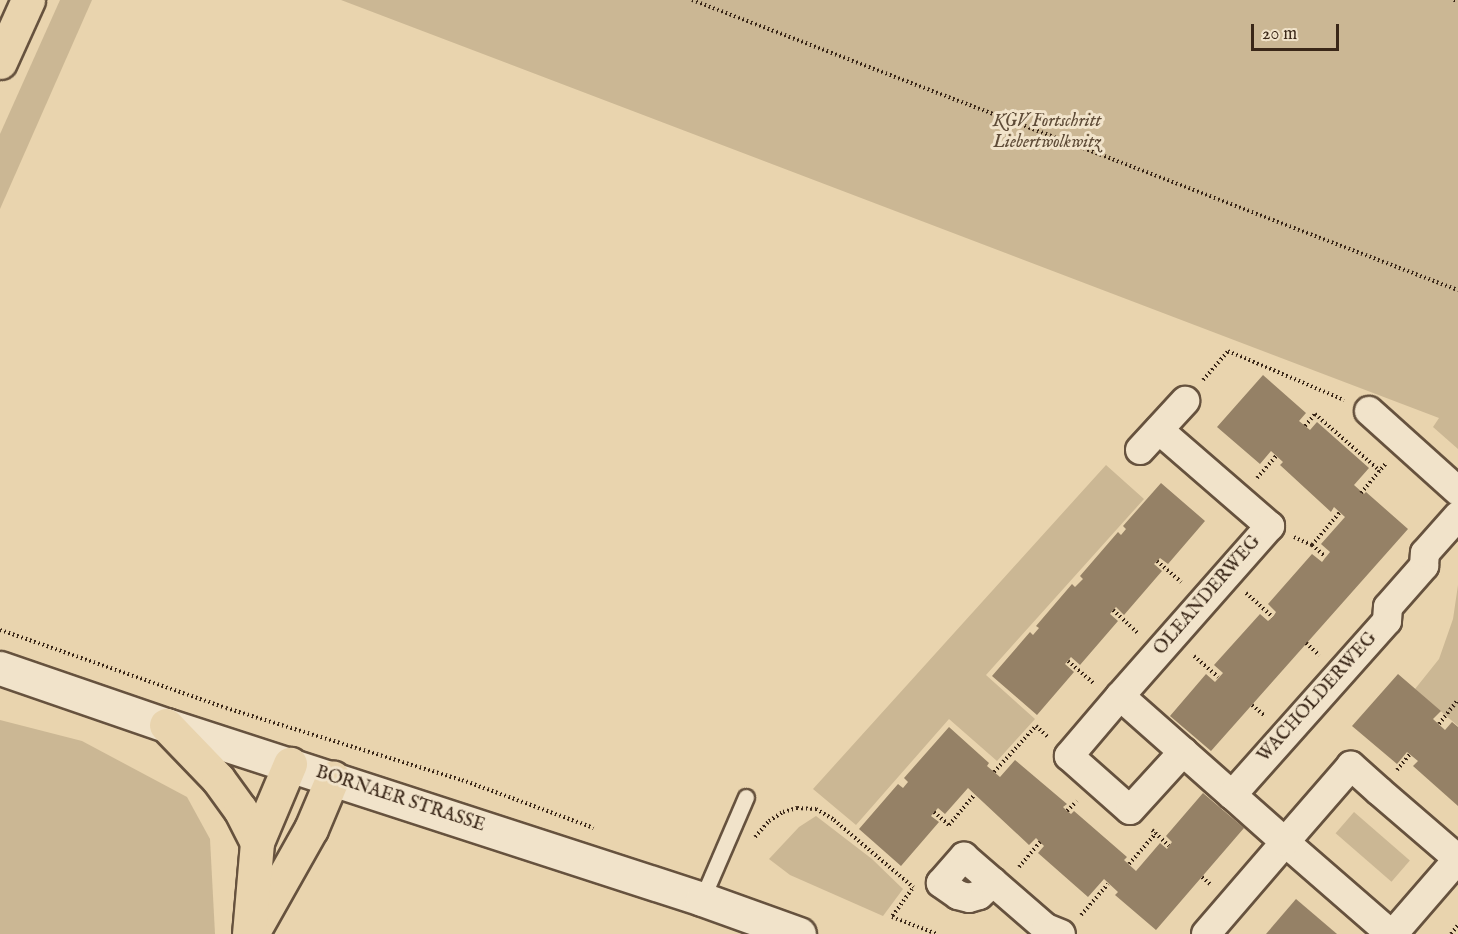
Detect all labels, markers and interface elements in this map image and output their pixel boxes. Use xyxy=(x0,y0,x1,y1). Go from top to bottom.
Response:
scale bar xyxy=(1254,12,1342,50)
text: 20 m xyxy=(1262,23,1297,46)
park label: KGV Fortschritt Liebertwolkwitz xyxy=(993,112,1101,154)
street label: OLEANDERWEG xyxy=(1150,532,1266,660)
street label: WACHOLDERWEG xyxy=(1254,629,1382,767)
street label: BORNAER STRASSE xyxy=(313,762,487,838)

